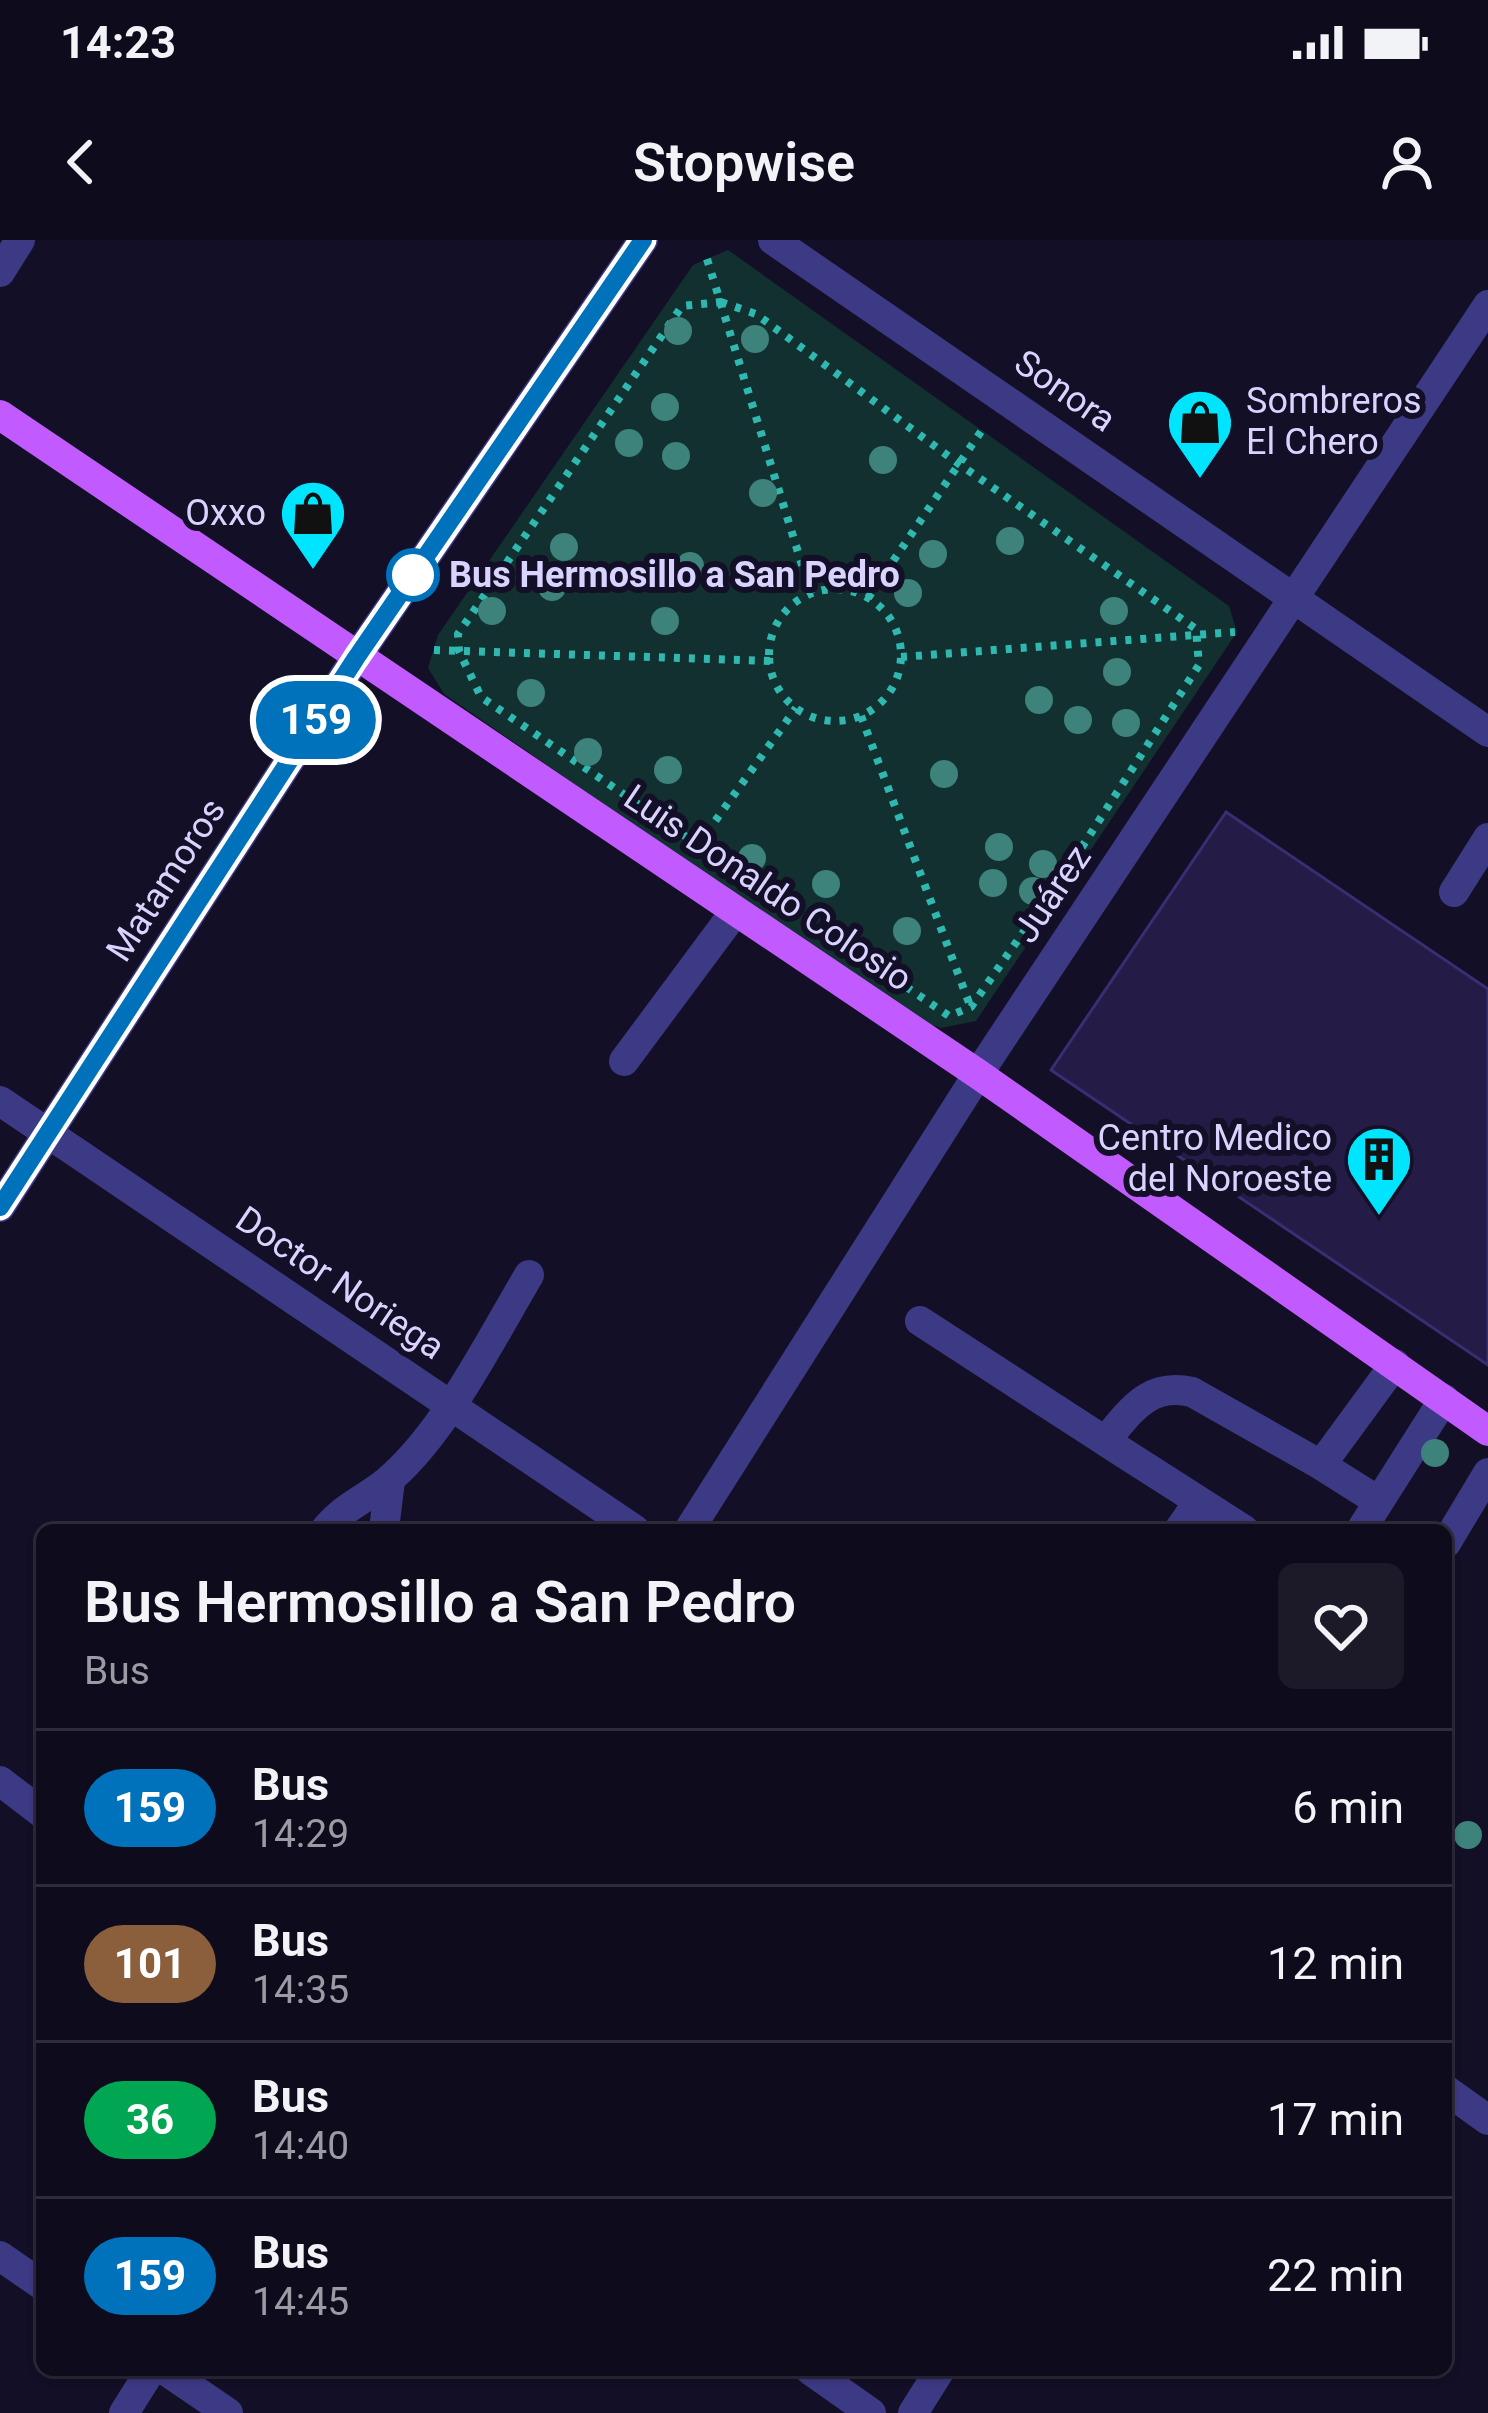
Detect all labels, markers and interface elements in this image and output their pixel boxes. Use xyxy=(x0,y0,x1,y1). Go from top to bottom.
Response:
text: 14:23 xyxy=(60,16,176,69)
icon: back xyxy=(48,129,114,195)
icon: person xyxy=(1374,129,1440,195)
text: Stopwise xyxy=(633,131,855,194)
street label: Sonora xyxy=(1007,341,1123,441)
place label: Sombreros El Chero xyxy=(1246,380,1422,463)
shop icon: Sombreros El Chero xyxy=(1165,387,1235,481)
shop icon: Oxxo xyxy=(278,478,348,572)
place label: Oxxo xyxy=(185,492,266,534)
marker: Bus Hermosillo a San Pedro xyxy=(388,550,438,600)
place label: Bus Hermosillo a San Pedro xyxy=(449,554,900,596)
line badge: 159 xyxy=(247,681,385,759)
text: 159 xyxy=(280,695,352,744)
street label: Luis Donaldo Colosio xyxy=(616,776,920,1000)
street label: Matamoros xyxy=(98,791,234,969)
street label: Juárez xyxy=(1004,837,1100,951)
place label: Centro Medico del Noroeste xyxy=(1098,1117,1332,1200)
building icon: Centro Medico del Noroeste xyxy=(1344,1124,1414,1218)
street label: Doctor Noriega xyxy=(228,1198,452,1368)
button: heart xyxy=(1278,1563,1404,1689)
text: Bus Hermosillo a San Pedro xyxy=(84,1569,796,1636)
text: Bus xyxy=(84,1648,150,1694)
text: Bus xyxy=(252,1758,329,1811)
text: 6 min xyxy=(1292,1781,1404,1834)
text: 159 xyxy=(114,1783,186,1832)
text: 14:29 xyxy=(252,1811,349,1857)
text: Bus xyxy=(252,1914,329,1967)
text: 12 min xyxy=(1267,1937,1404,1990)
text: 101 xyxy=(114,1939,186,1988)
text: 14:35 xyxy=(252,1967,349,2013)
text: Bus xyxy=(252,2070,329,2123)
text: 17 min xyxy=(1267,2093,1404,2146)
text: 36 xyxy=(126,2095,174,2144)
text: 14:40 xyxy=(252,2123,349,2169)
text: Bus xyxy=(252,2226,329,2279)
text: 22 min xyxy=(1267,2249,1404,2302)
text: 159 xyxy=(114,2251,186,2300)
text: 14:45 xyxy=(252,2279,349,2325)

